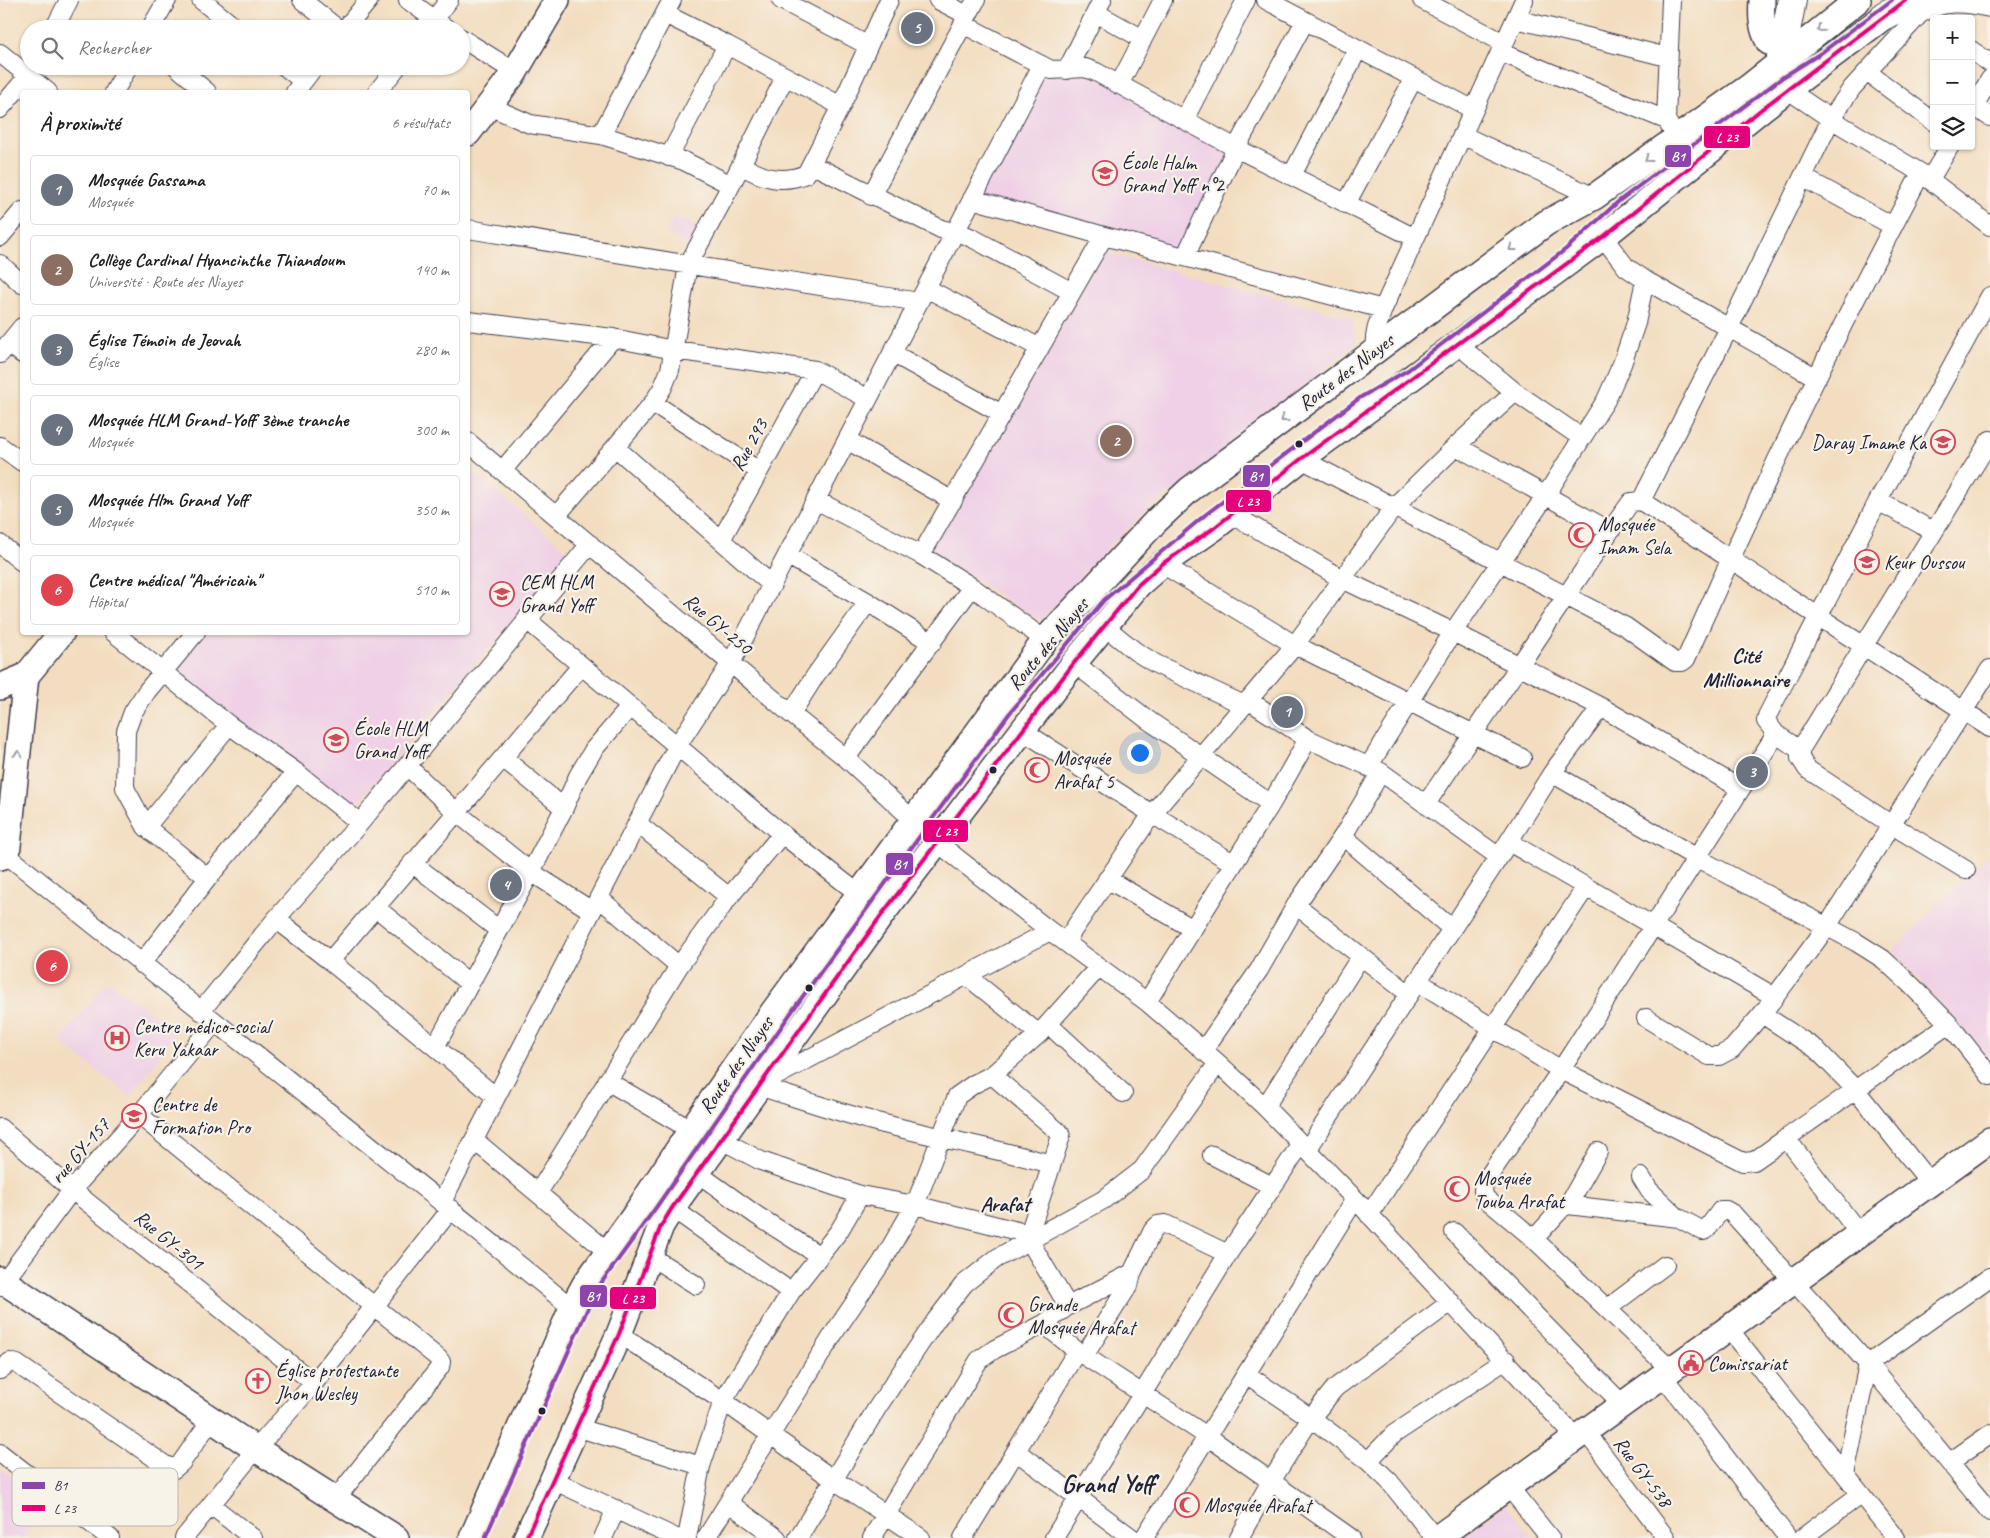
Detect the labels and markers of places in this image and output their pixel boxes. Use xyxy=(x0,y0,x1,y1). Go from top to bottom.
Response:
pin: 5 xyxy=(901,9,933,47)
place label: École Halm Grand Yoff n°2 xyxy=(1122,150,1226,198)
school or university icon: École Halm Grand Yoff n°2 xyxy=(1092,160,1118,186)
pin: 2 xyxy=(1100,422,1132,460)
school or university icon: Daray Imame Ka xyxy=(1930,429,1956,455)
place label: Daray Imame Ka xyxy=(1812,430,1928,455)
unlabelled marker xyxy=(1294,439,1304,449)
place label: Mosquée Imam Sela xyxy=(1598,512,1673,560)
mosque icon: Mosquée Imam Sela xyxy=(1568,522,1594,548)
school or university icon: Keur Oussou xyxy=(1854,549,1880,575)
place label: Keur Oussou xyxy=(1884,550,1966,575)
place label: CEM HLM Grand Yoff xyxy=(520,570,597,618)
school or university icon: CEM HLM Grand Yoff xyxy=(489,581,515,607)
pin: 1 xyxy=(1271,693,1303,731)
place label: École HLM Grand Yoff xyxy=(354,716,431,764)
school or university icon: École HLM Grand Yoff xyxy=(323,727,349,753)
place label: Mosquée Arafat 5 xyxy=(1054,746,1115,794)
pin: 3 xyxy=(1736,753,1768,791)
mosque icon: Mosquée Arafat 5 xyxy=(1024,757,1050,783)
unlabelled marker xyxy=(988,765,998,775)
pin: 4 xyxy=(490,866,522,904)
pin: 6 xyxy=(36,947,68,985)
unlabelled marker xyxy=(804,983,814,993)
place label: Centre médico-social Keru Yakaar xyxy=(134,1014,274,1062)
hospital icon: Centre médico-social Keru Yakaar xyxy=(104,1025,130,1051)
place label: Centre de Formation Pro xyxy=(152,1092,252,1140)
school or university icon: Centre de Formation Pro xyxy=(121,1103,147,1129)
place label: Mosquée Touba Arafat xyxy=(1474,1166,1566,1214)
mosque icon: Mosquée Touba Arafat xyxy=(1444,1176,1470,1202)
place label: Grande Mosquée Arafat xyxy=(1028,1292,1138,1340)
mosque icon: Grande Mosquée Arafat xyxy=(998,1302,1024,1328)
public building icon: Comissariat xyxy=(1678,1350,1704,1376)
place label: Comissariat xyxy=(1708,1351,1789,1376)
place label: Église protestante Jhon Wesley xyxy=(275,1358,399,1406)
church icon: Église protestante Jhon Wesley xyxy=(245,1368,271,1394)
unlabelled marker xyxy=(537,1406,547,1416)
mosque icon: Mosquée Arafat xyxy=(1174,1492,1200,1518)
place label: Mosquée Arafat xyxy=(1204,1493,1314,1518)

